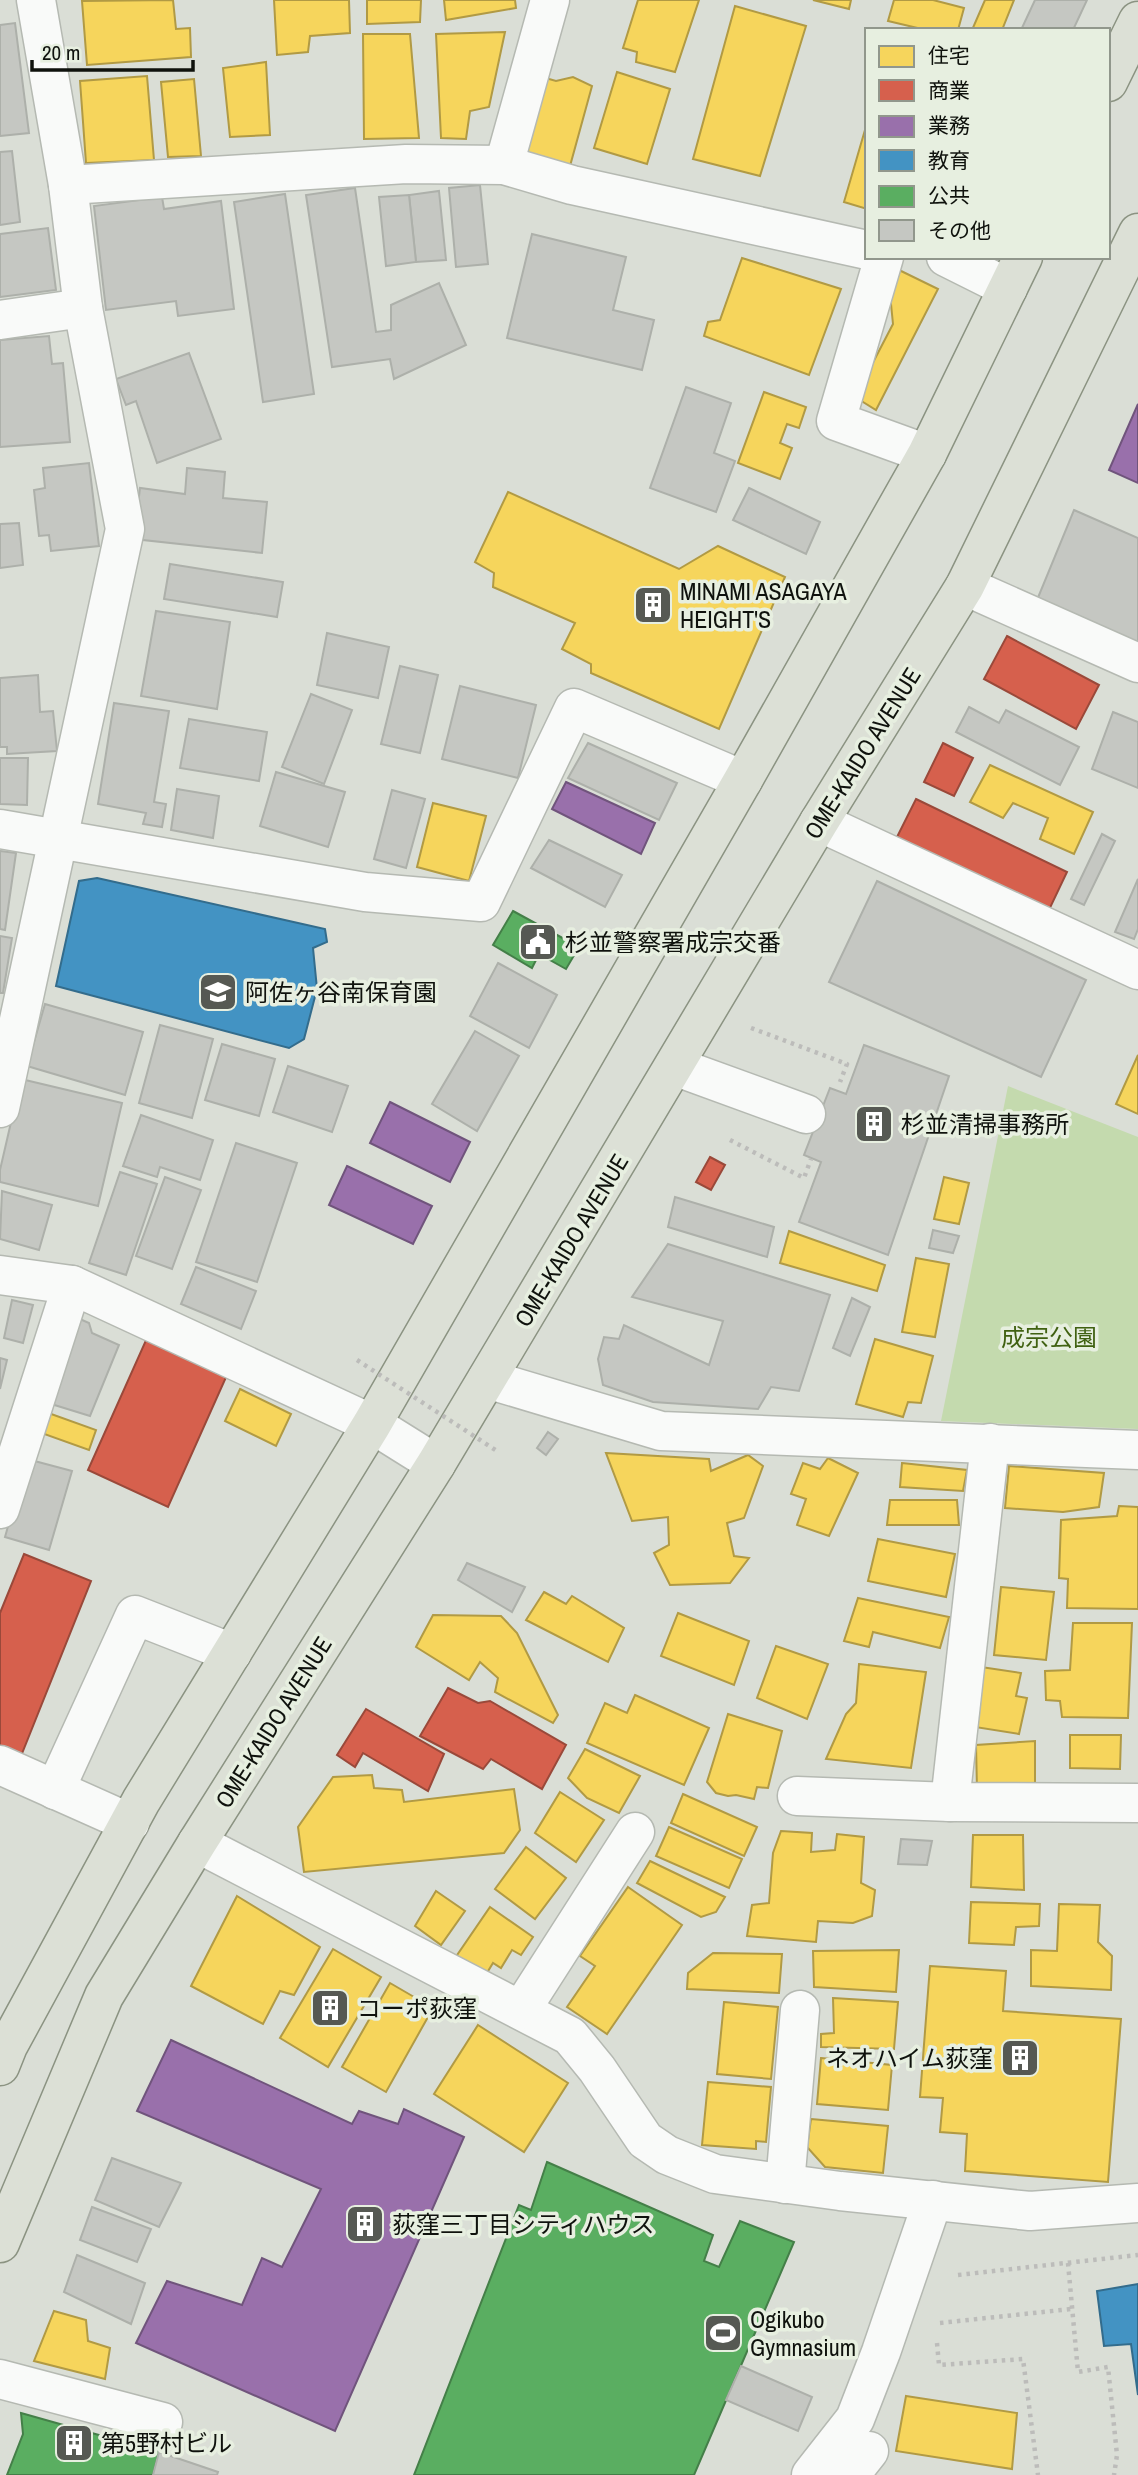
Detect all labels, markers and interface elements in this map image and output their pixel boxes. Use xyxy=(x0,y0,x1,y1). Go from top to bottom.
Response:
scale bar xyxy=(32,28,192,72)
legend xyxy=(865,28,1110,259)
text: 20 m xyxy=(42,38,80,67)
text: 住宅 xyxy=(928,41,970,70)
text: 商業 xyxy=(928,76,970,105)
text: 業務 xyxy=(928,111,970,140)
text: 教育 xyxy=(928,146,970,175)
text: 公共 xyxy=(928,181,970,210)
text: その他 xyxy=(928,216,991,245)
place label: MINAMI ASAGAYA HEIGHT'S xyxy=(680,575,848,635)
building icon: MINAMI ASAGAYA HEIGHT'S xyxy=(632,584,674,626)
street label: OME-KAIDO AVENUE xyxy=(796,661,928,845)
public building icon: 杉並警察署成宗交番 xyxy=(517,921,559,963)
place label: 杉並警察署成宗交番 xyxy=(565,926,781,958)
school or university icon: 阿佐ヶ谷南保育園 xyxy=(197,971,239,1013)
place label: 阿佐ヶ谷南保育園 xyxy=(245,976,437,1008)
building icon: 杉並清掃事務所 xyxy=(853,1103,895,1145)
place label: 杉並清掃事務所 xyxy=(901,1108,1069,1140)
street label: OME-KAIDO AVENUE xyxy=(507,1148,635,1332)
park label: 成宗公園 xyxy=(1001,1321,1097,1353)
street label: OME-KAIDO AVENUE xyxy=(207,1630,339,1814)
building icon: コーポ荻窪 xyxy=(309,1987,351,2029)
place label: コーポ荻窪 xyxy=(357,1992,477,2024)
building icon: ネオハイム荻窪 xyxy=(999,2037,1041,2079)
place label: ネオハイム荻窪 xyxy=(826,2042,993,2074)
building icon: 荻窪三丁目シティハウス xyxy=(344,2203,386,2245)
place label: 荻窪三丁目シティハウス xyxy=(392,2208,655,2240)
place label: Ogikubo Gymnasium xyxy=(750,2303,856,2363)
sports icon: Ogikubo Gymnasium xyxy=(702,2312,744,2354)
building icon: 第5野村ビル xyxy=(53,2422,95,2464)
place label: 第5野村ビル xyxy=(101,2427,232,2459)

